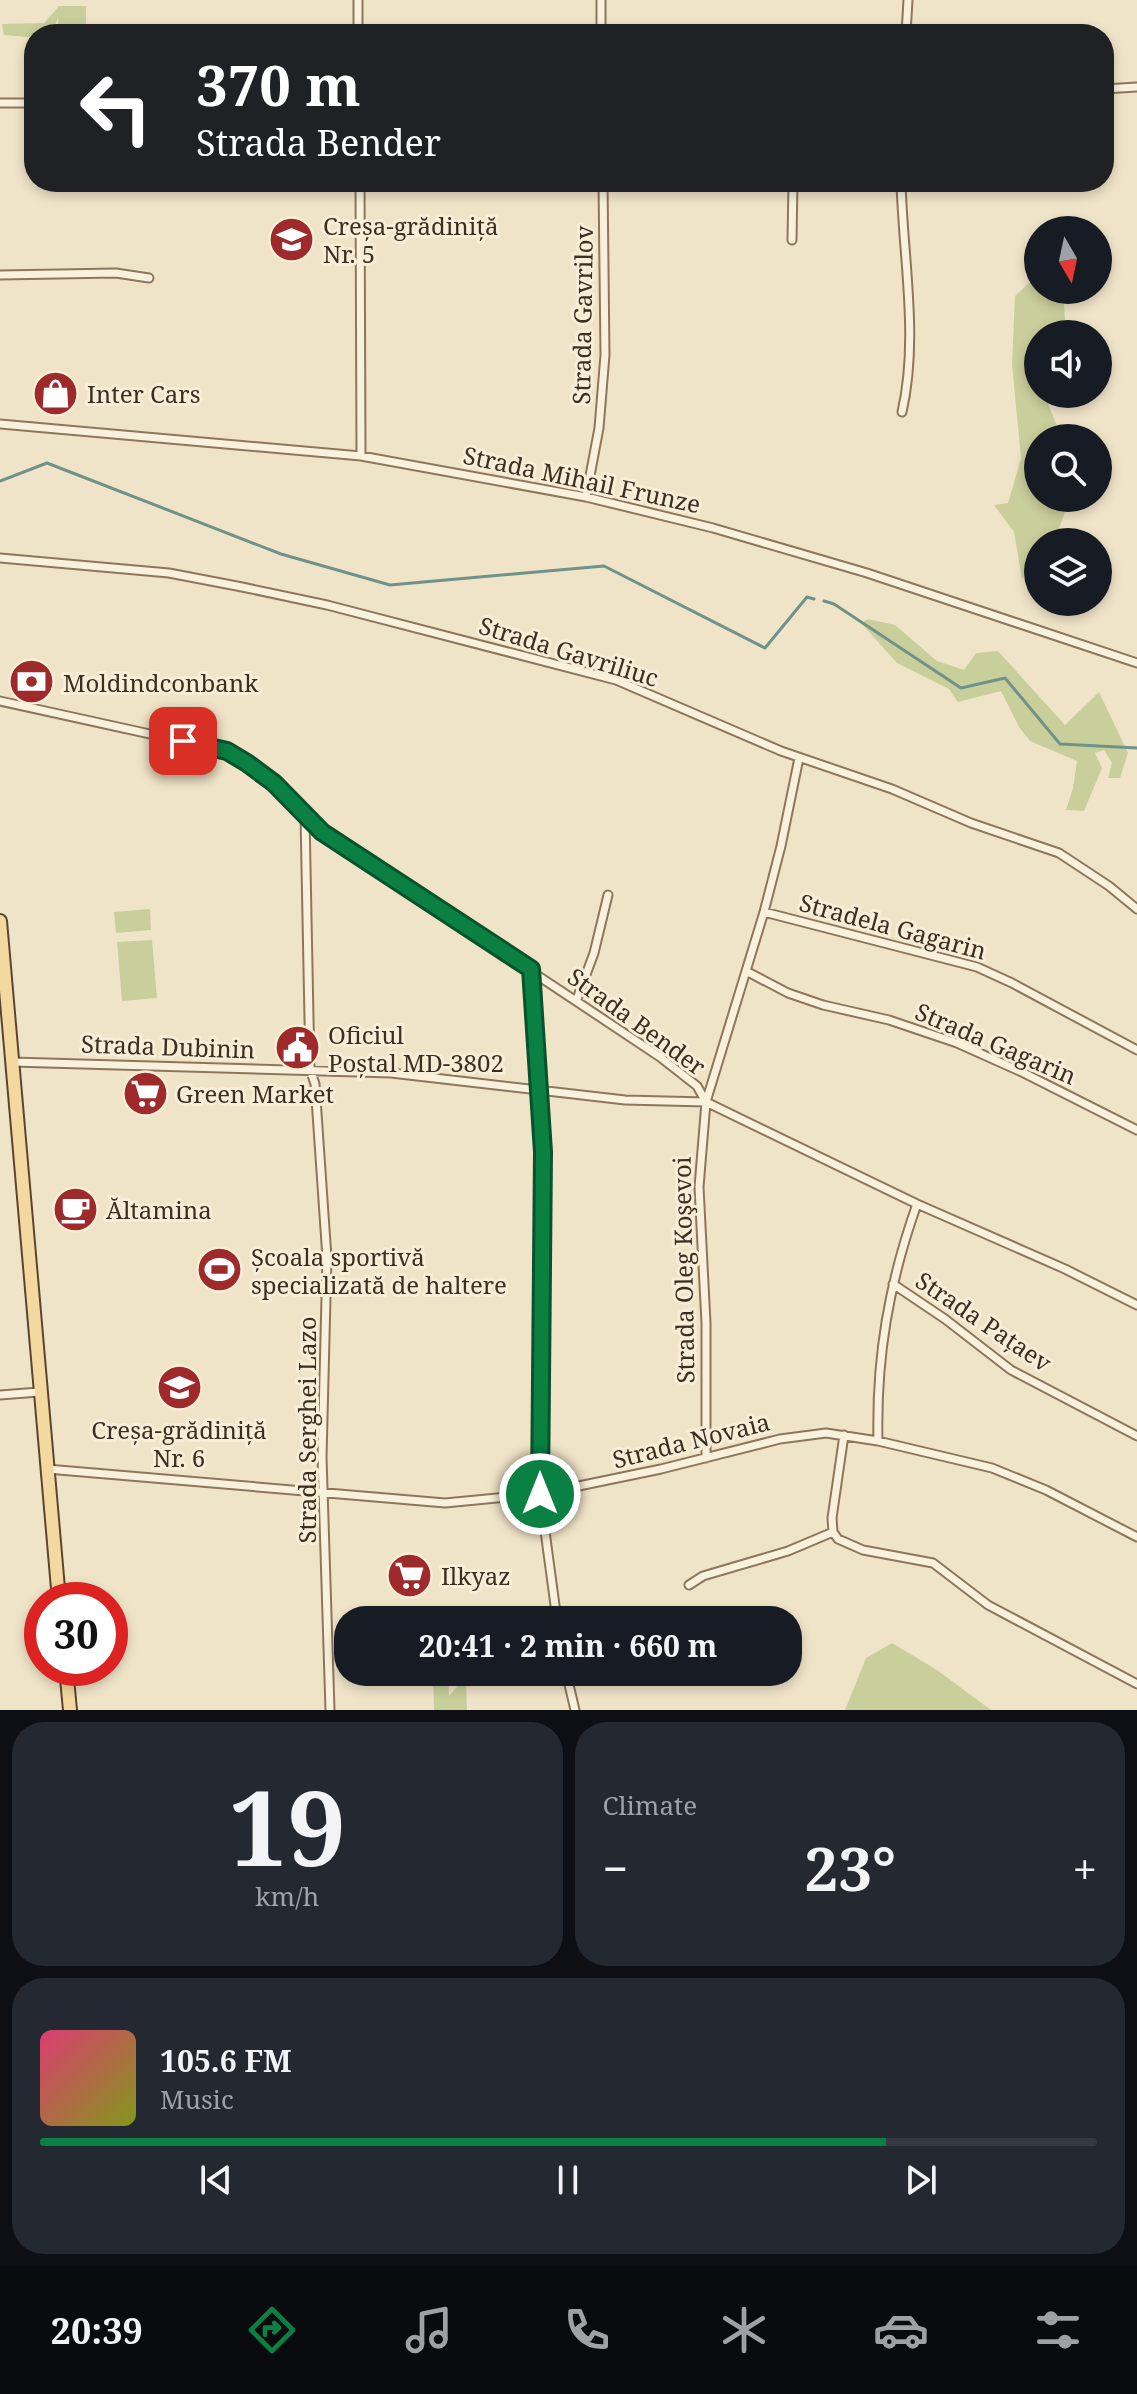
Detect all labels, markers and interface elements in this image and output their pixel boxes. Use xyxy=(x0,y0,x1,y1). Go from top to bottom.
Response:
text: 370 m xyxy=(196,46,361,122)
icon: left xyxy=(64,56,168,160)
text: Strada Bender xyxy=(196,118,441,167)
place label: Creșa-grădiniță Nr. 5 xyxy=(323,209,498,270)
school or university icon: Creșa-grădiniță Nr. 5 xyxy=(268,215,316,263)
north arrow xyxy=(1024,216,1112,304)
map controls xyxy=(1024,216,1112,616)
street label: Strada Gavrilov xyxy=(564,225,600,405)
button: sound xyxy=(1024,320,1112,408)
shop icon: Inter Cars xyxy=(32,369,80,417)
place label: Inter Cars xyxy=(87,377,201,410)
button: search xyxy=(1024,424,1112,512)
street label: Strada Mihail Frunze xyxy=(460,438,704,520)
button: layers xyxy=(1024,528,1112,616)
street label: Strada Gavriliuc xyxy=(475,608,663,694)
bank icon: Moldindconbank xyxy=(8,658,56,706)
place label: Moldindconbank xyxy=(63,666,259,699)
pin xyxy=(149,707,217,775)
icon: arrive xyxy=(161,719,205,763)
street label: Stradela Gagarin xyxy=(796,885,990,967)
street label: Strada Bender xyxy=(561,960,713,1082)
street label: Strada Gagarin xyxy=(910,994,1082,1092)
place label: Oficiul Poștal MD-3802 xyxy=(328,1018,504,1079)
public building icon: Oficiul Poștal MD-3802 xyxy=(273,1024,321,1072)
street label: Strada Dubinin xyxy=(80,1026,256,1066)
supermarket icon: Green Market xyxy=(121,1069,169,1117)
place label: Green Market xyxy=(176,1077,334,1110)
street label: Strada Oleg Koşevoi xyxy=(665,1156,701,1384)
cafe icon: Ăltamina xyxy=(51,1185,99,1233)
place label: Ăltamina xyxy=(106,1193,212,1226)
place label: Școala sportivă specializată de haltere xyxy=(251,1240,507,1301)
sports icon: Școala sportivă specializată de haltere xyxy=(196,1246,244,1294)
street label: Strada Pațaev xyxy=(910,1263,1058,1379)
street label: Strada Serghei Lazo xyxy=(290,1316,323,1544)
school or university icon: Creșa-grădiniță Nr. 6 xyxy=(155,1363,203,1411)
street label: Strada Novaia xyxy=(609,1405,773,1475)
place label: Creșa-grădiniță Nr. 6 xyxy=(91,1413,267,1474)
position arrow xyxy=(498,1452,582,1536)
supermarket icon: Ilkyaz xyxy=(386,1551,434,1599)
place label: Ilkyaz xyxy=(441,1559,511,1592)
speed limit sign: 30 xyxy=(24,1582,128,1686)
text: 20:41 · 2 min · 660 m xyxy=(419,1625,717,1666)
text: 19 xyxy=(228,1755,346,1896)
text: Climate xyxy=(603,1787,697,1823)
text: 23° xyxy=(804,1827,896,1909)
text: − xyxy=(603,1838,628,1898)
text: + xyxy=(1072,1838,1097,1898)
text: km/h xyxy=(255,1878,319,1914)
text: 105.6 FM xyxy=(160,2040,292,2081)
text: Music xyxy=(160,2081,234,2117)
icon: previous xyxy=(194,2158,238,2202)
icon: pause xyxy=(546,2158,590,2202)
icon: next xyxy=(899,2158,943,2202)
icon: directions xyxy=(244,2302,300,2358)
icon: music xyxy=(401,2302,457,2358)
icon: phone xyxy=(559,2302,615,2358)
icon: climate xyxy=(716,2302,772,2358)
icon: car xyxy=(873,2302,929,2358)
icon: filters xyxy=(1030,2302,1086,2358)
text: 20:39 xyxy=(51,2306,143,2355)

